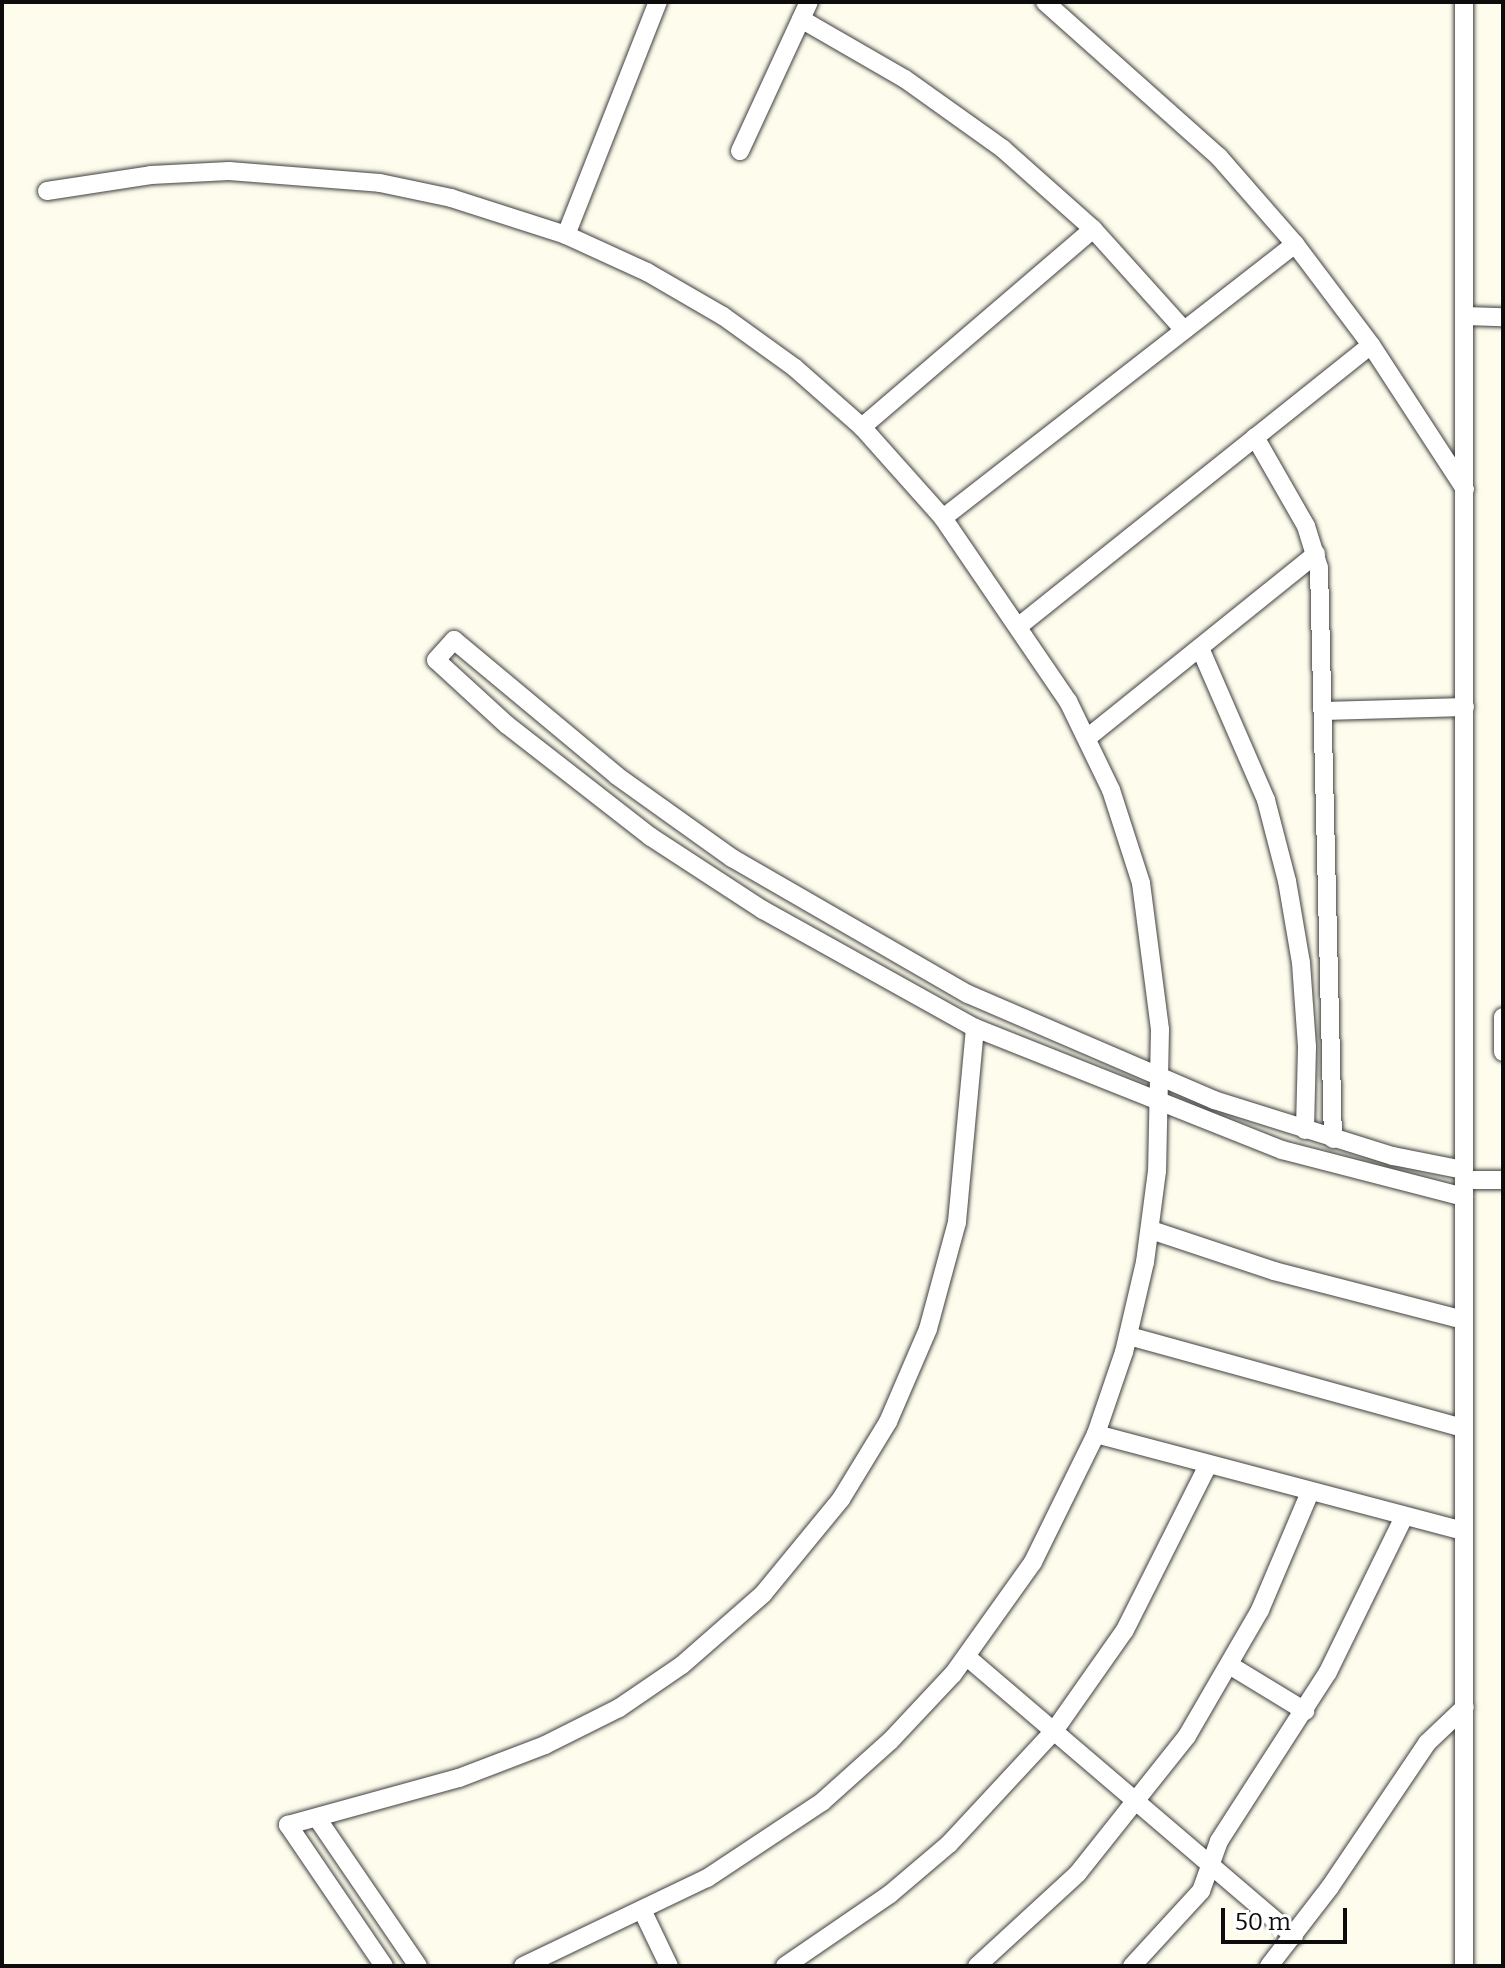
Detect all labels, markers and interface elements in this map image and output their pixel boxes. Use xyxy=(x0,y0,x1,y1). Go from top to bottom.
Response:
scale bar xyxy=(1225,1892,1351,1942)
text: 50 m xyxy=(1235,1908,1291,1936)

